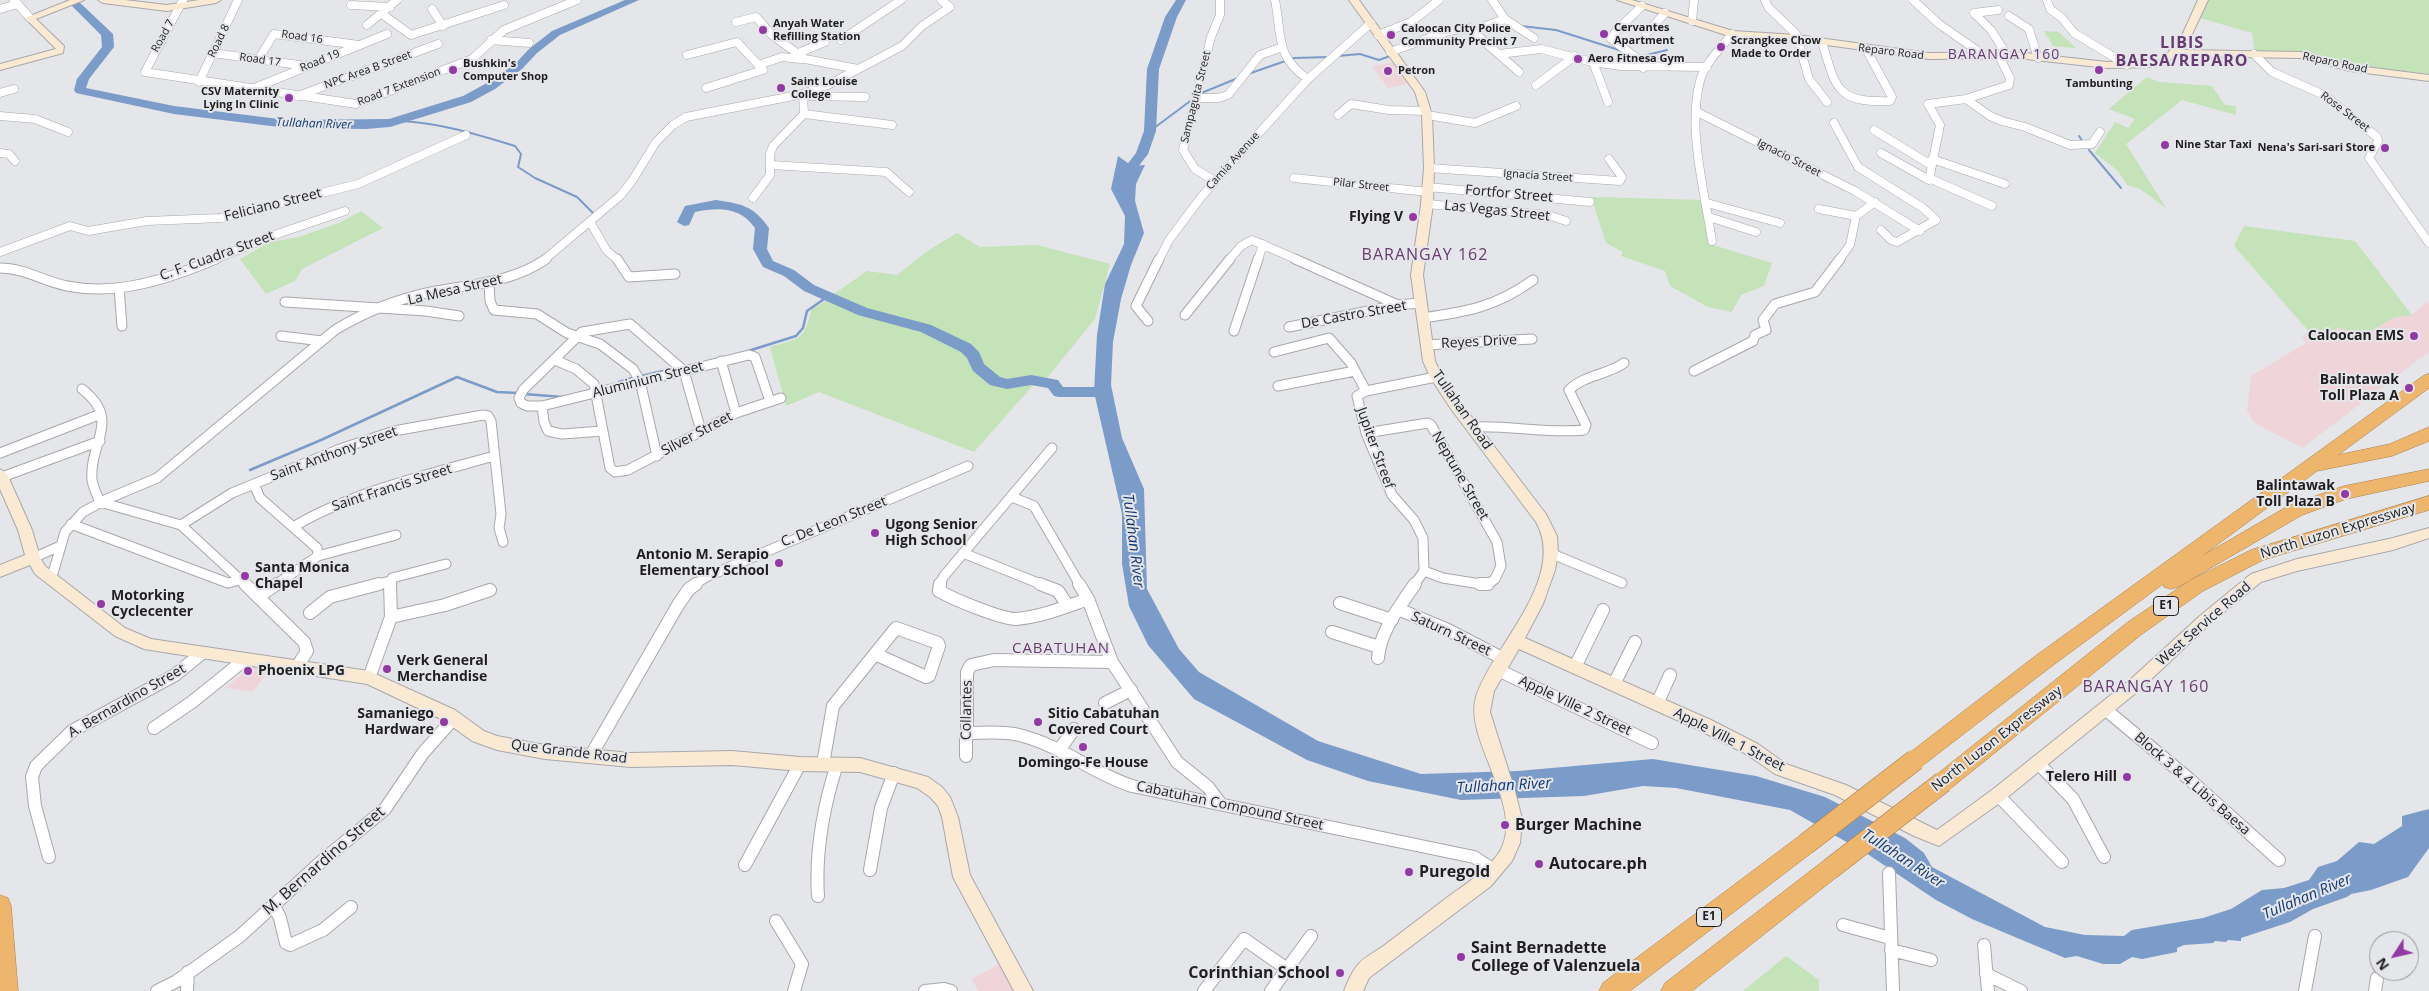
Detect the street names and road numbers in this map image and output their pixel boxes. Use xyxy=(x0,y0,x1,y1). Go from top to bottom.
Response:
street label: Road 7 xyxy=(149,17,177,55)
street label: Road 8 xyxy=(205,22,233,60)
street label: Road 16 xyxy=(280,28,324,46)
street label: Reparo Road xyxy=(1857,41,1925,63)
street label: Road 19 xyxy=(298,47,342,75)
street label: NPC Area B Street xyxy=(323,48,413,92)
street label: Sampaguita Street xyxy=(1178,50,1214,144)
street label: Reparo Road xyxy=(2301,50,2369,76)
street label: Road 17 xyxy=(238,51,282,69)
street label: Road 7 Extension xyxy=(355,65,443,109)
street label: Rose Street xyxy=(2318,89,2372,135)
street label: Camia Avenue xyxy=(1204,129,1262,193)
street label: Ignacio Street xyxy=(1755,136,1823,180)
street label: Ignacia Street xyxy=(1503,167,1573,185)
street label: Pilar Street xyxy=(1332,175,1390,195)
street label: Fortfor Street xyxy=(1464,182,1554,206)
street label: Feliciano Street xyxy=(222,185,324,225)
street label: Las Vegas Street xyxy=(1443,197,1551,225)
street label: C. F. Cuadra Street xyxy=(157,227,277,285)
street label: La Mesa Street xyxy=(406,271,504,309)
street label: De Castro Street xyxy=(1300,297,1408,333)
street label: Reyes Drive xyxy=(1441,332,1517,352)
street label: Aluminium Street xyxy=(591,358,705,402)
street label: Tullahan Road xyxy=(1428,367,1496,453)
street label: Jupiter Streef xyxy=(1352,405,1398,491)
street label: Silver Street xyxy=(659,408,735,460)
street label: Saint Anthony Street xyxy=(268,423,400,485)
street label: Neptune Street xyxy=(1428,429,1492,523)
street label: Saint Francis Street xyxy=(330,461,454,515)
street label: C. De Leon Street xyxy=(779,493,889,551)
street label: North Luzon Expressway xyxy=(2258,499,2418,563)
street label: West Service Road xyxy=(2153,578,2255,670)
road number: E1 xyxy=(2154,596,2178,616)
street label: Saturn Street xyxy=(1408,608,1494,660)
street label: A. Bernardino Street xyxy=(65,661,189,741)
street label: Apple Ville 2 Street xyxy=(1516,673,1634,739)
street label: Collantes xyxy=(958,680,976,740)
street label: North Luzon Expressway xyxy=(1928,683,2066,795)
street label: Apple Ville 1 Street xyxy=(1671,705,1787,775)
street label: Block 3 & 4 Libis Baesa xyxy=(2131,729,2253,839)
street label: Que Grande Road xyxy=(510,737,628,767)
street label: Cabatuhan Compound Street xyxy=(1135,778,1325,834)
street label: M. Bernardino Street xyxy=(259,803,389,919)
road number: E1 xyxy=(1696,908,1722,926)

